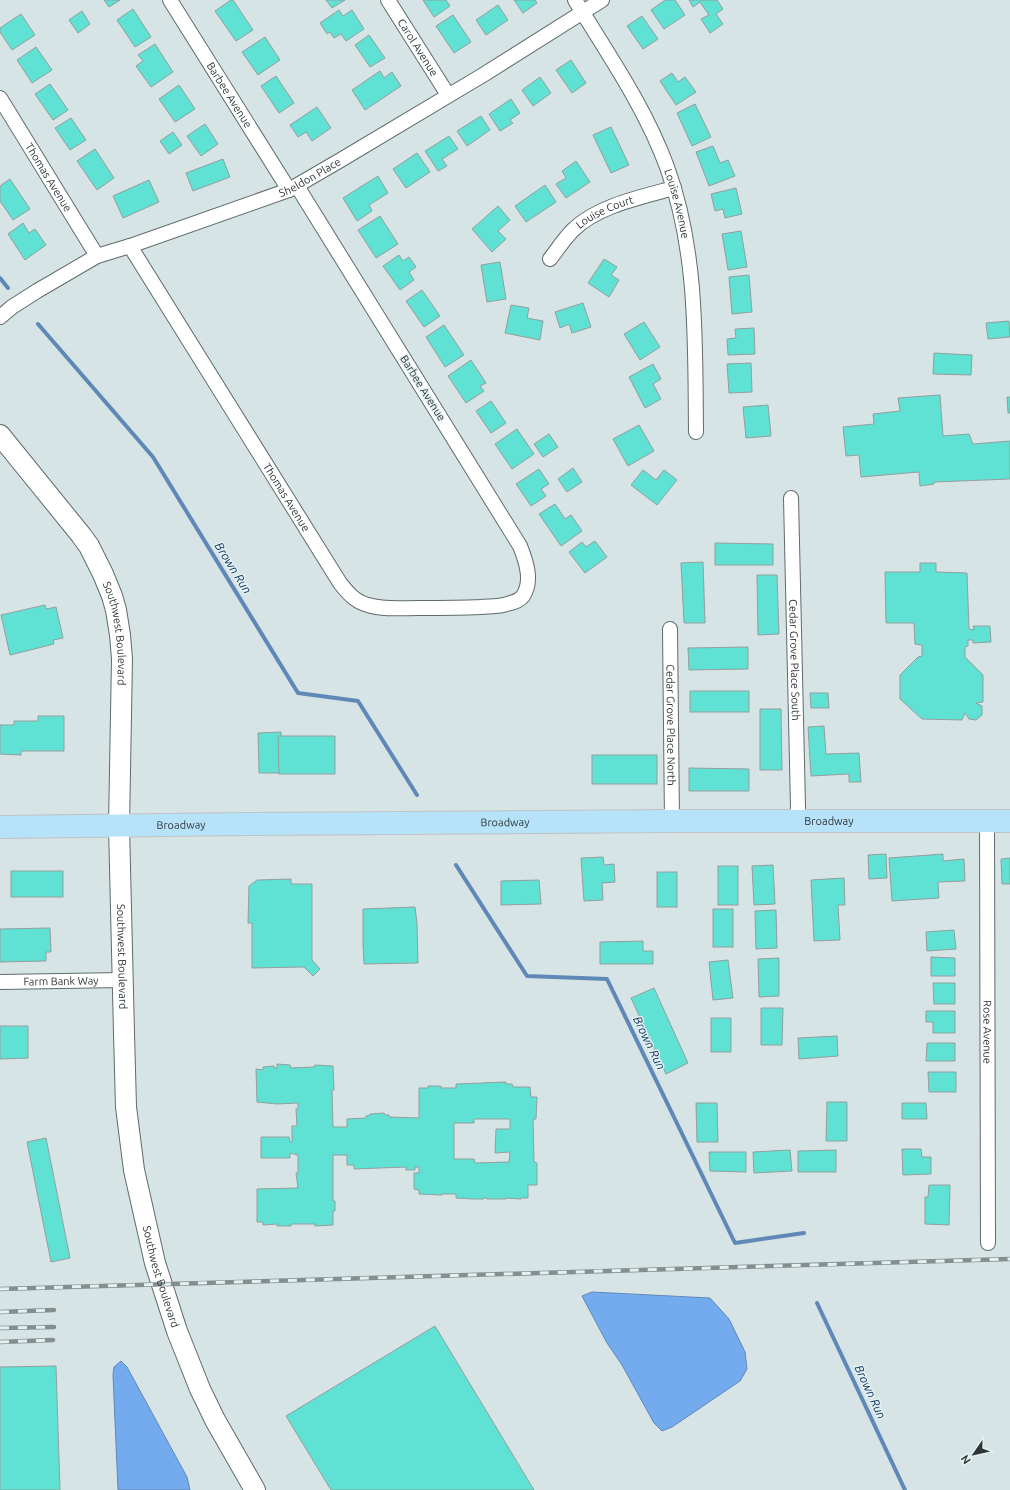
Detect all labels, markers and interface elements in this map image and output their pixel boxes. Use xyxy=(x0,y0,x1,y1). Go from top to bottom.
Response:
street label: Carol Avenue xyxy=(395,16,440,78)
street label: Barbee Avenue xyxy=(204,60,254,130)
street label: Thomas Avenue xyxy=(23,141,74,214)
street label: Sheldon Place xyxy=(277,155,343,199)
street label: Louise Avenue xyxy=(662,167,692,239)
street label: Louise Court xyxy=(573,193,636,231)
street label: Barbee Avenue xyxy=(398,353,448,423)
street label: Thomas Avenue xyxy=(261,461,312,534)
water label: Brown Run xyxy=(213,540,254,596)
street label: Southwest Boulevard xyxy=(101,580,128,686)
street label: Cedar Grove Place South xyxy=(787,599,802,721)
street label: Cedar Grove Place North xyxy=(664,664,678,786)
street label: Broadway xyxy=(804,815,854,827)
street label: Broadway xyxy=(480,816,530,828)
street label: Broadway xyxy=(156,818,206,831)
street label: Southwest Boulevard xyxy=(115,904,129,1010)
street label: Farm Bank Way xyxy=(23,974,99,988)
street label: Rose Avenue xyxy=(981,1000,994,1064)
water label: Brown Run xyxy=(631,1014,668,1072)
street label: Southwest Boulevard xyxy=(141,1224,181,1329)
water label: Brown Run xyxy=(852,1363,889,1421)
north arrow xyxy=(954,1434,994,1474)
text: N xyxy=(958,1453,973,1466)

